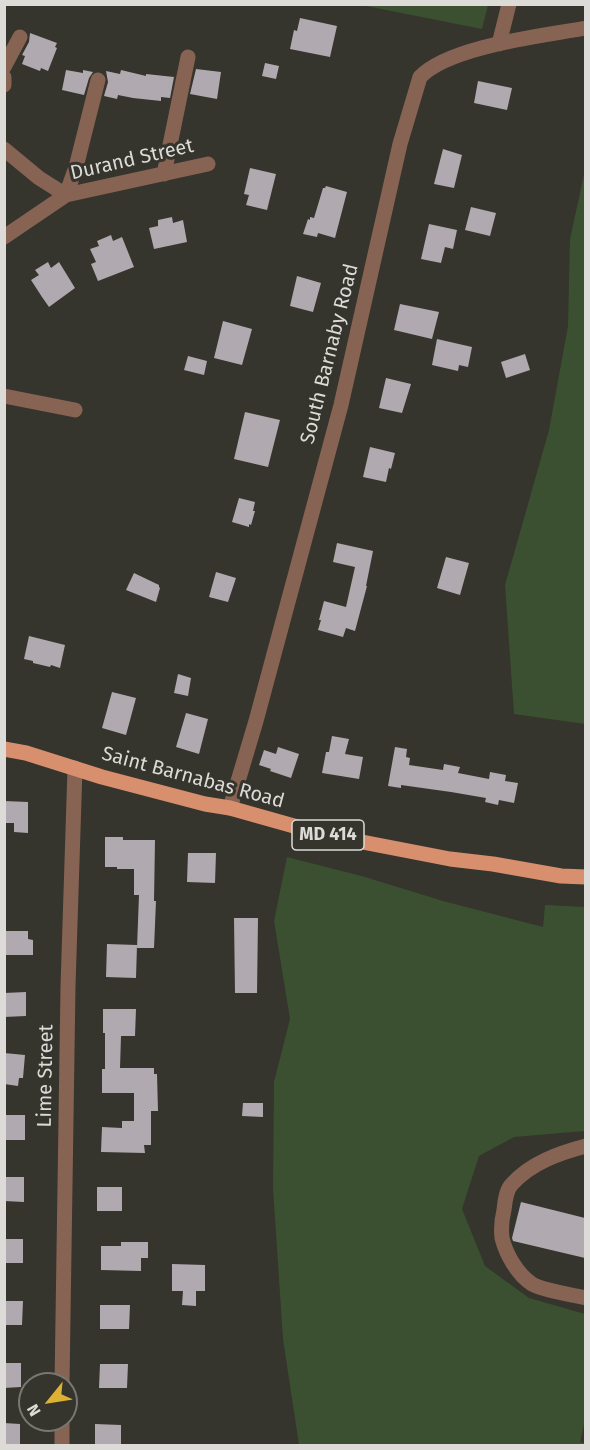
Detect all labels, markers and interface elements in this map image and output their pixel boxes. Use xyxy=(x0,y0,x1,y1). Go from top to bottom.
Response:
street label: Durand Street xyxy=(68,134,196,186)
street label: South Barnaby Road xyxy=(296,261,364,447)
street label: Saint Barnabas Road xyxy=(99,742,287,814)
road number: MD 414 xyxy=(292,820,364,850)
street label: Lime Street xyxy=(33,1024,59,1128)
north arrow xyxy=(18,1372,78,1432)
text: N xyxy=(23,1401,45,1420)

